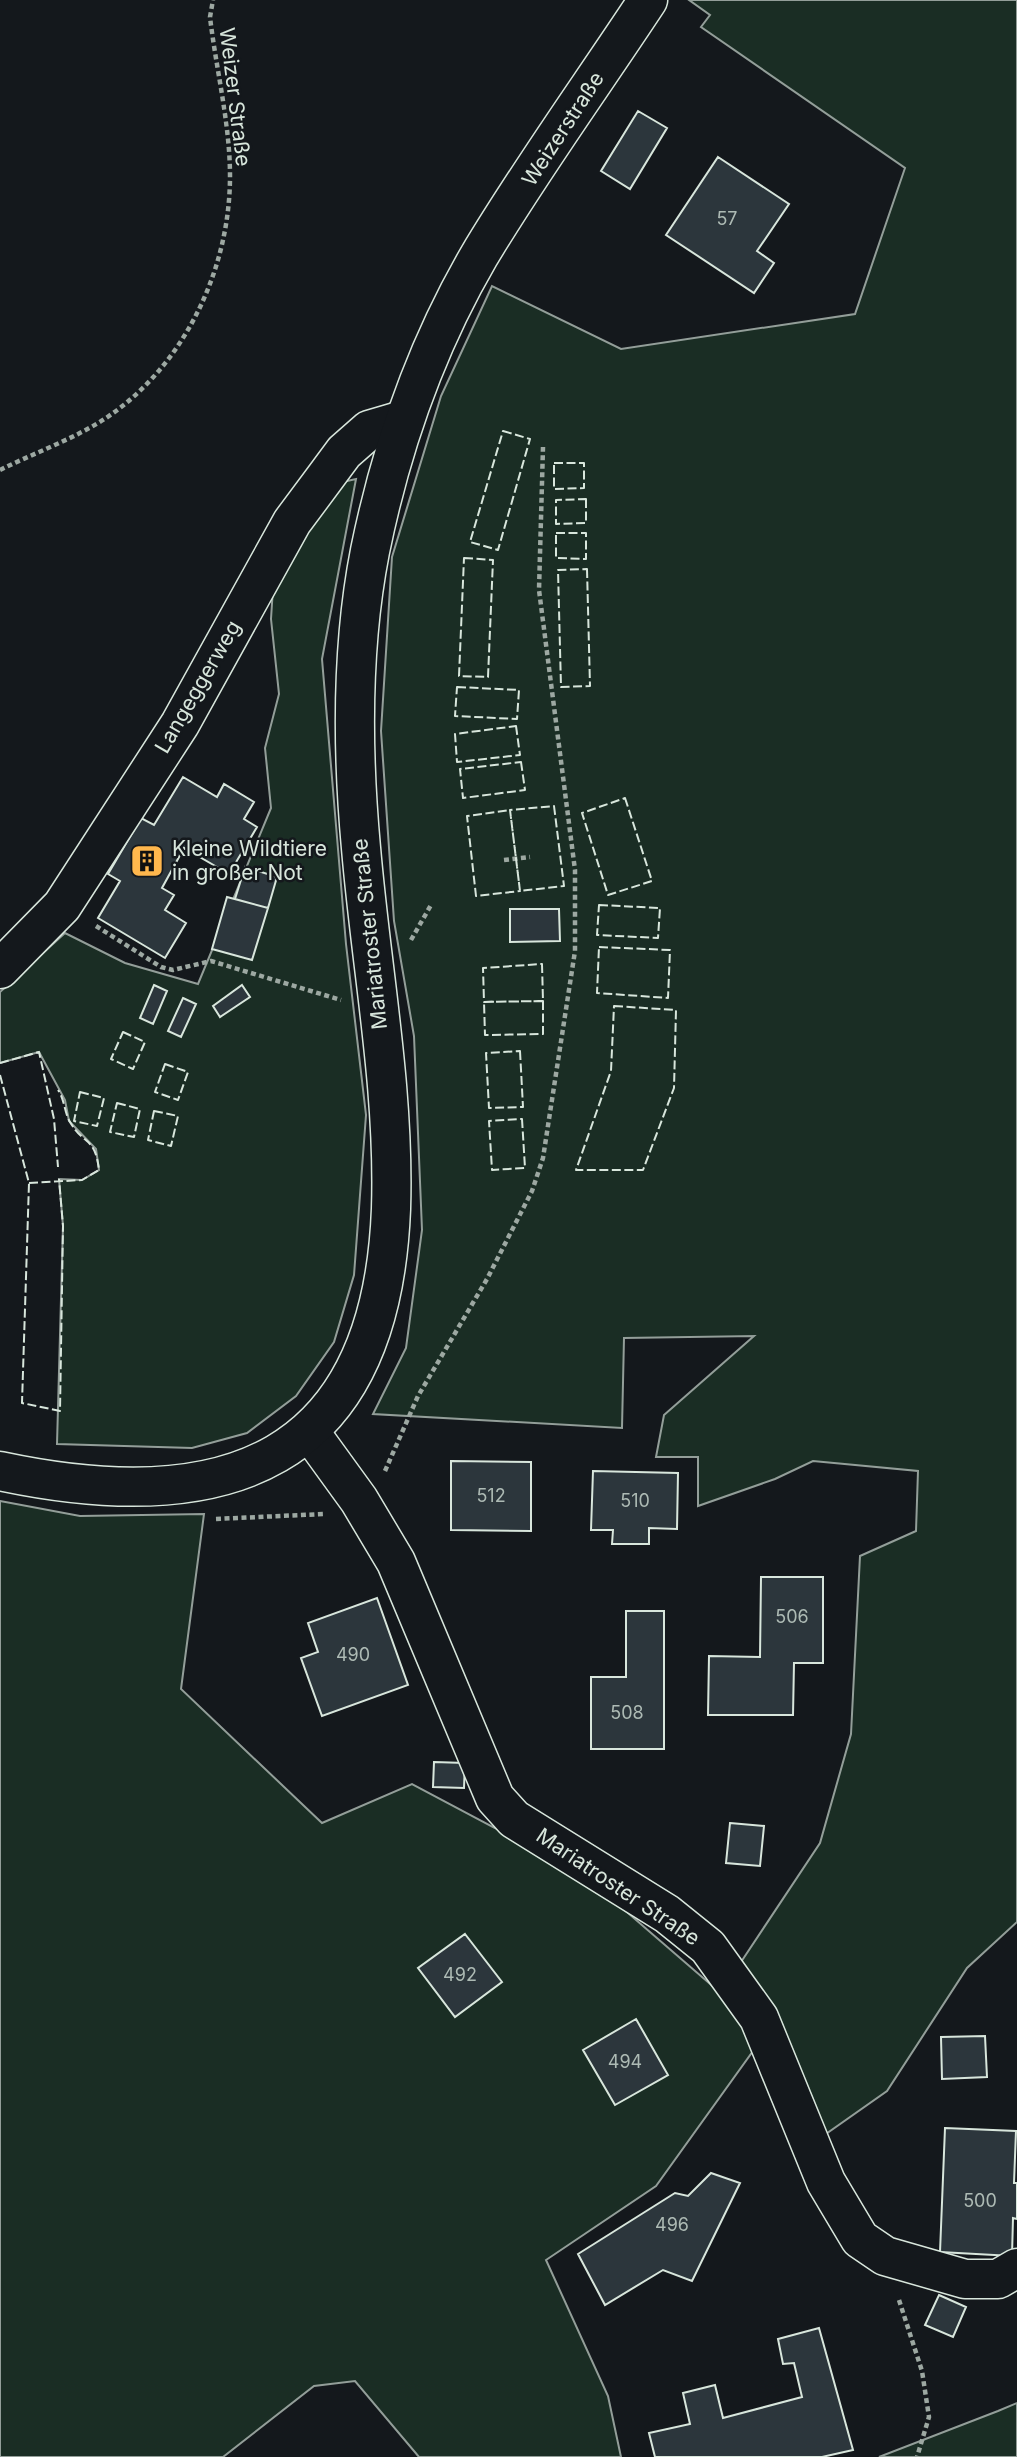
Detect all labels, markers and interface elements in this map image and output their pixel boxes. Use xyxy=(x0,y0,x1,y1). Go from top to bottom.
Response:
street label: Weizer Straße xyxy=(215,26,256,168)
street label: Weizerstraße xyxy=(516,67,609,191)
house number: 57 xyxy=(716,208,738,229)
street label: Langeggerweg xyxy=(149,616,246,758)
place label: Kleine Wildtiere in großer Not xyxy=(172,836,327,885)
street label: Mariatroster Straße xyxy=(347,837,392,1031)
building icon: Kleine Wildtiere in großer Not xyxy=(128,842,166,880)
house number: 512 xyxy=(476,1485,506,1506)
house number: 510 xyxy=(620,1490,650,1511)
house number: 506 xyxy=(775,1606,809,1627)
house number: 490 xyxy=(336,1644,370,1665)
house number: 508 xyxy=(610,1702,644,1723)
street label: Mariatroster Straße xyxy=(532,1823,705,1951)
house number: 492 xyxy=(443,1964,477,1985)
house number: 494 xyxy=(608,2051,642,2072)
house number: 500 xyxy=(963,2190,997,2211)
house number: 496 xyxy=(655,2214,689,2235)

